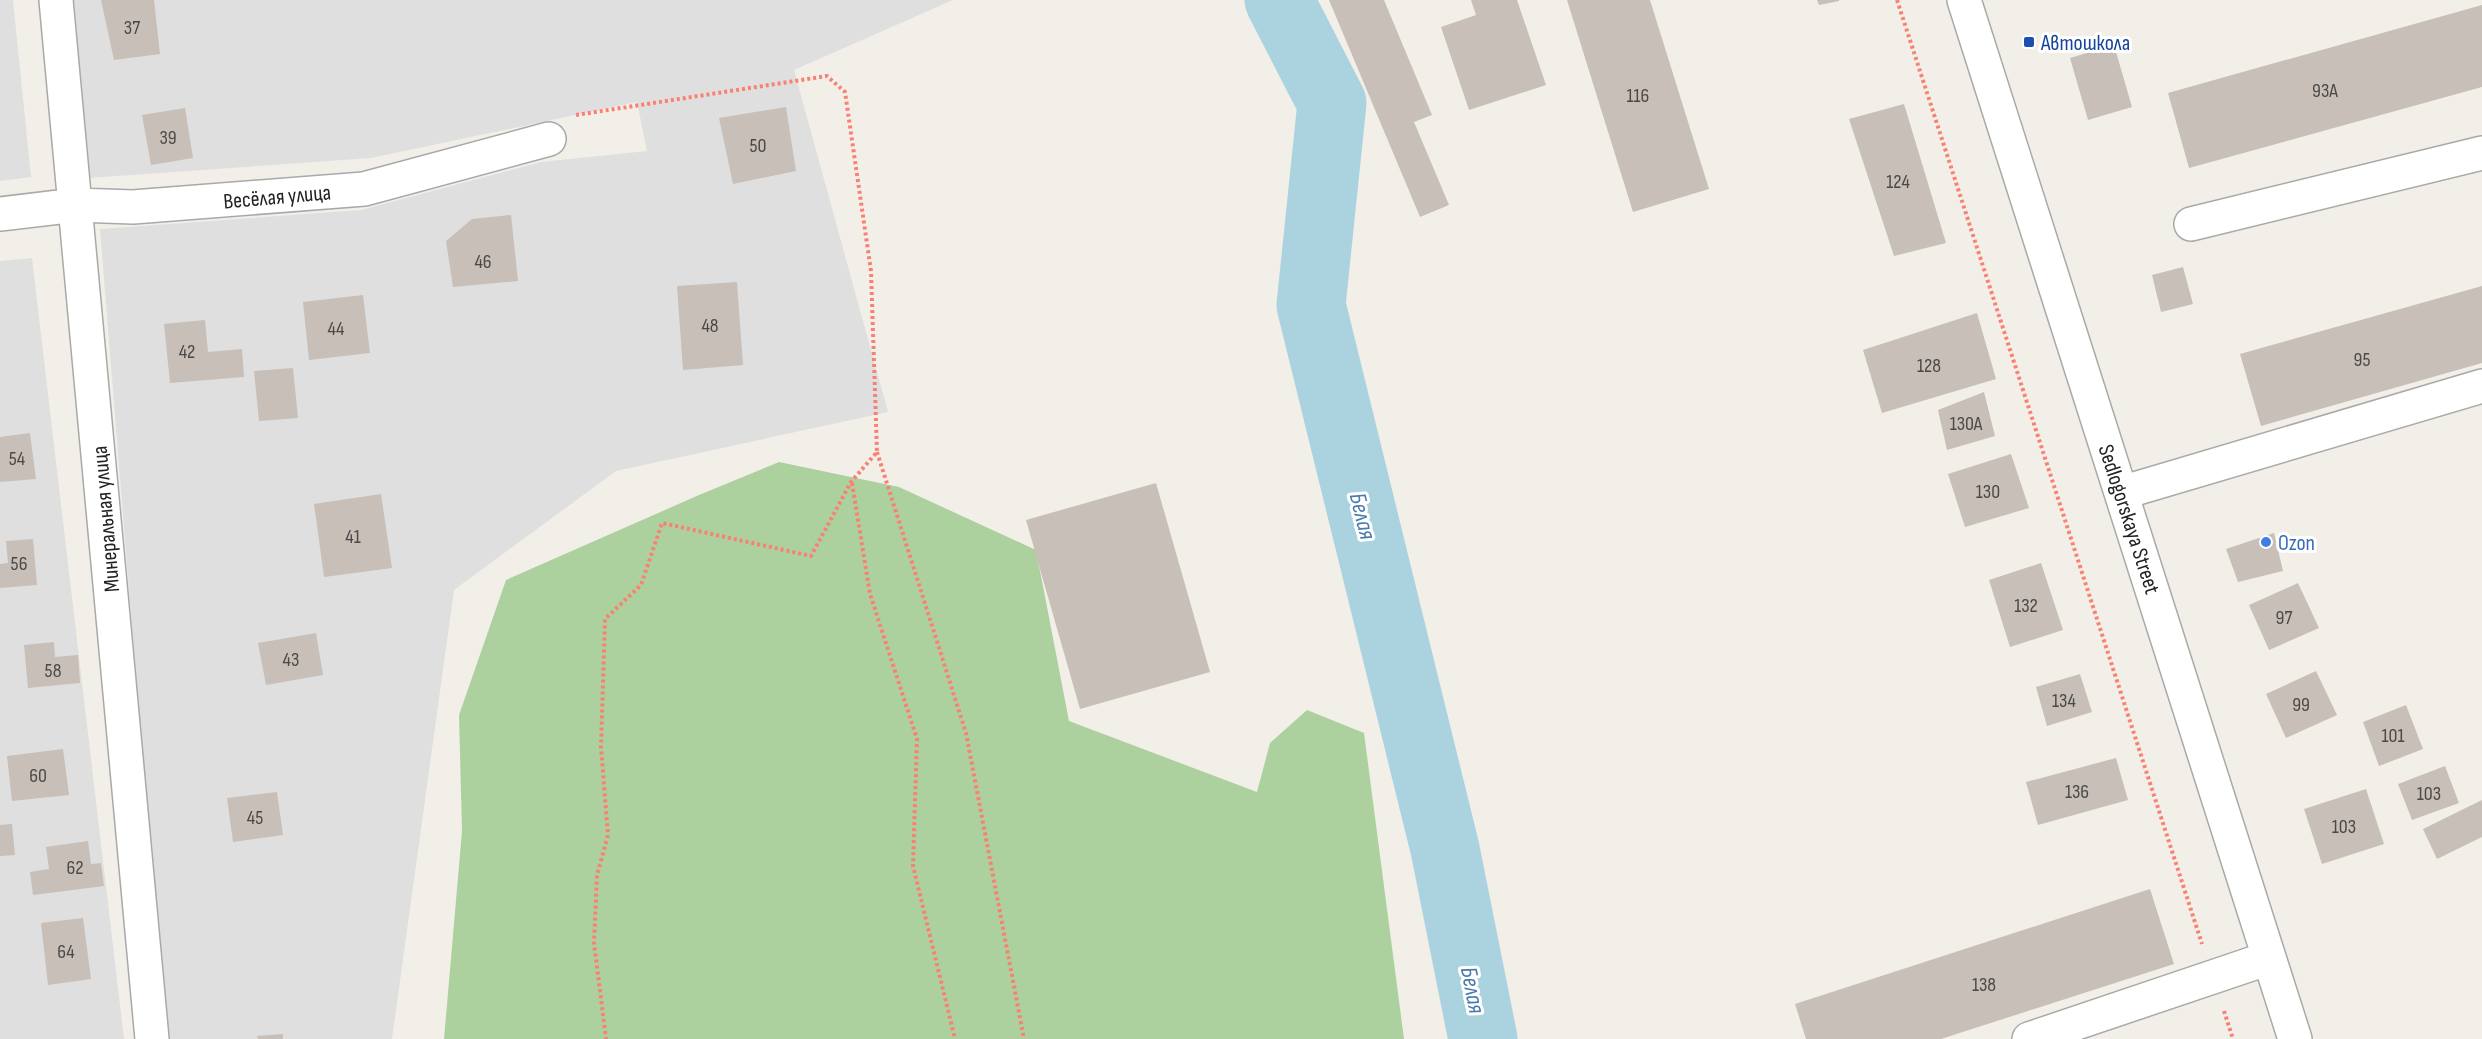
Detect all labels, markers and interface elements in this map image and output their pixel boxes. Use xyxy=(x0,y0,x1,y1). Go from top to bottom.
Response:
house number: 37 xyxy=(124,16,140,40)
place label: Автошкола xyxy=(2040,30,2130,57)
marker: Автошкола xyxy=(2022,35,2036,49)
house number: 93А xyxy=(2312,79,2338,103)
house number: 116 xyxy=(1627,84,1649,108)
house number: 39 xyxy=(159,126,177,150)
house number: 50 xyxy=(750,134,766,158)
house number: 124 xyxy=(1886,170,1910,194)
street label: Весёлая улица xyxy=(222,179,332,216)
house number: 46 xyxy=(474,250,492,274)
house number: 48 xyxy=(701,314,719,338)
house number: 44 xyxy=(328,317,344,341)
house number: 42 xyxy=(179,340,195,364)
house number: 95 xyxy=(2354,348,2370,372)
house number: 128 xyxy=(1917,354,1941,378)
house number: 130А xyxy=(1950,412,1983,436)
street label: Sedlogorskaya Street xyxy=(2092,441,2166,598)
street label: Минеральная улица xyxy=(87,445,126,593)
house number: 54 xyxy=(9,447,25,471)
house number: 130 xyxy=(1976,480,2000,504)
water label: Белая xyxy=(1343,490,1382,543)
house number: 41 xyxy=(345,525,361,549)
place label: Ozon xyxy=(2278,530,2315,557)
marker: Ozon xyxy=(2259,535,2273,549)
house number: 56 xyxy=(11,552,27,576)
house number: 132 xyxy=(2014,594,2038,618)
house number: 97 xyxy=(2276,606,2292,630)
house number: 43 xyxy=(283,648,299,672)
house number: 58 xyxy=(45,659,61,683)
house number: 134 xyxy=(2052,689,2076,713)
house number: 99 xyxy=(2292,693,2310,717)
house number: 101 xyxy=(2382,724,2404,748)
house number: 60 xyxy=(29,764,47,788)
house number: 136 xyxy=(2065,780,2089,804)
house number: 103 xyxy=(2417,782,2441,806)
house number: 45 xyxy=(247,806,263,830)
house number: 103 xyxy=(2332,815,2356,839)
house number: 62 xyxy=(66,856,84,880)
house number: 64 xyxy=(57,940,75,964)
water label: Белая xyxy=(1454,964,1491,1017)
house number: 138 xyxy=(1972,973,1996,997)

